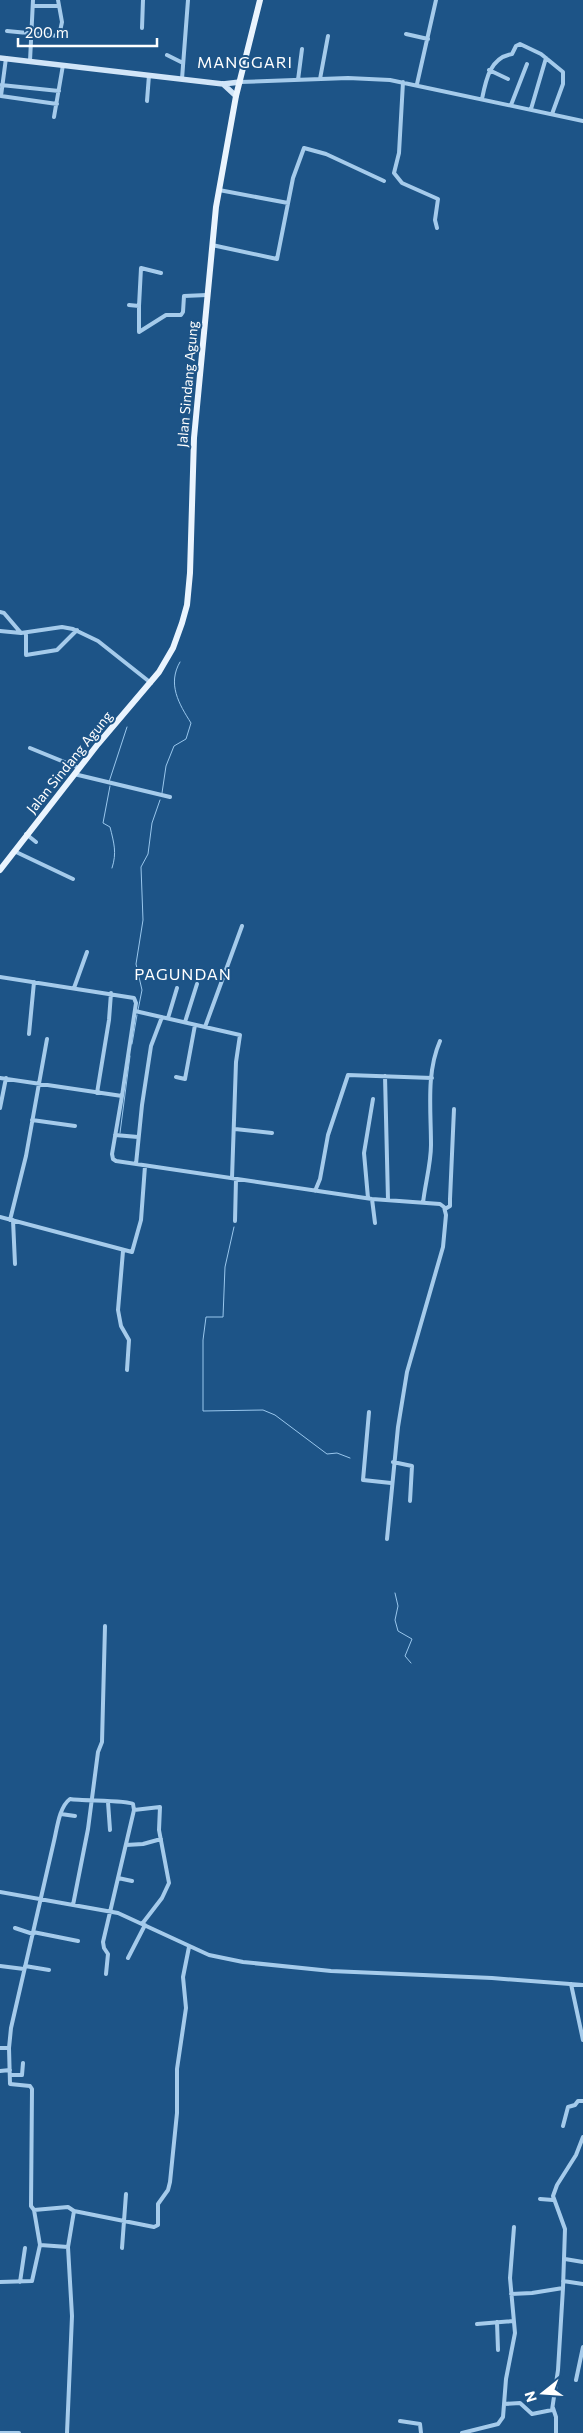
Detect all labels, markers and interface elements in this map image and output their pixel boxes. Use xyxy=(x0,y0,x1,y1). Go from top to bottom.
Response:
scale bar xyxy=(18,15,156,47)
text: 200 m xyxy=(25,23,69,41)
district label: MANGGARI xyxy=(197,52,293,71)
street label: Jalan Sindang Agung xyxy=(173,320,201,448)
street label: Jalan Sindang Agung xyxy=(22,707,116,817)
district label: PAGUNDAN xyxy=(134,964,232,983)
north arrow xyxy=(518,2368,568,2418)
text: N xyxy=(520,2389,540,2404)

